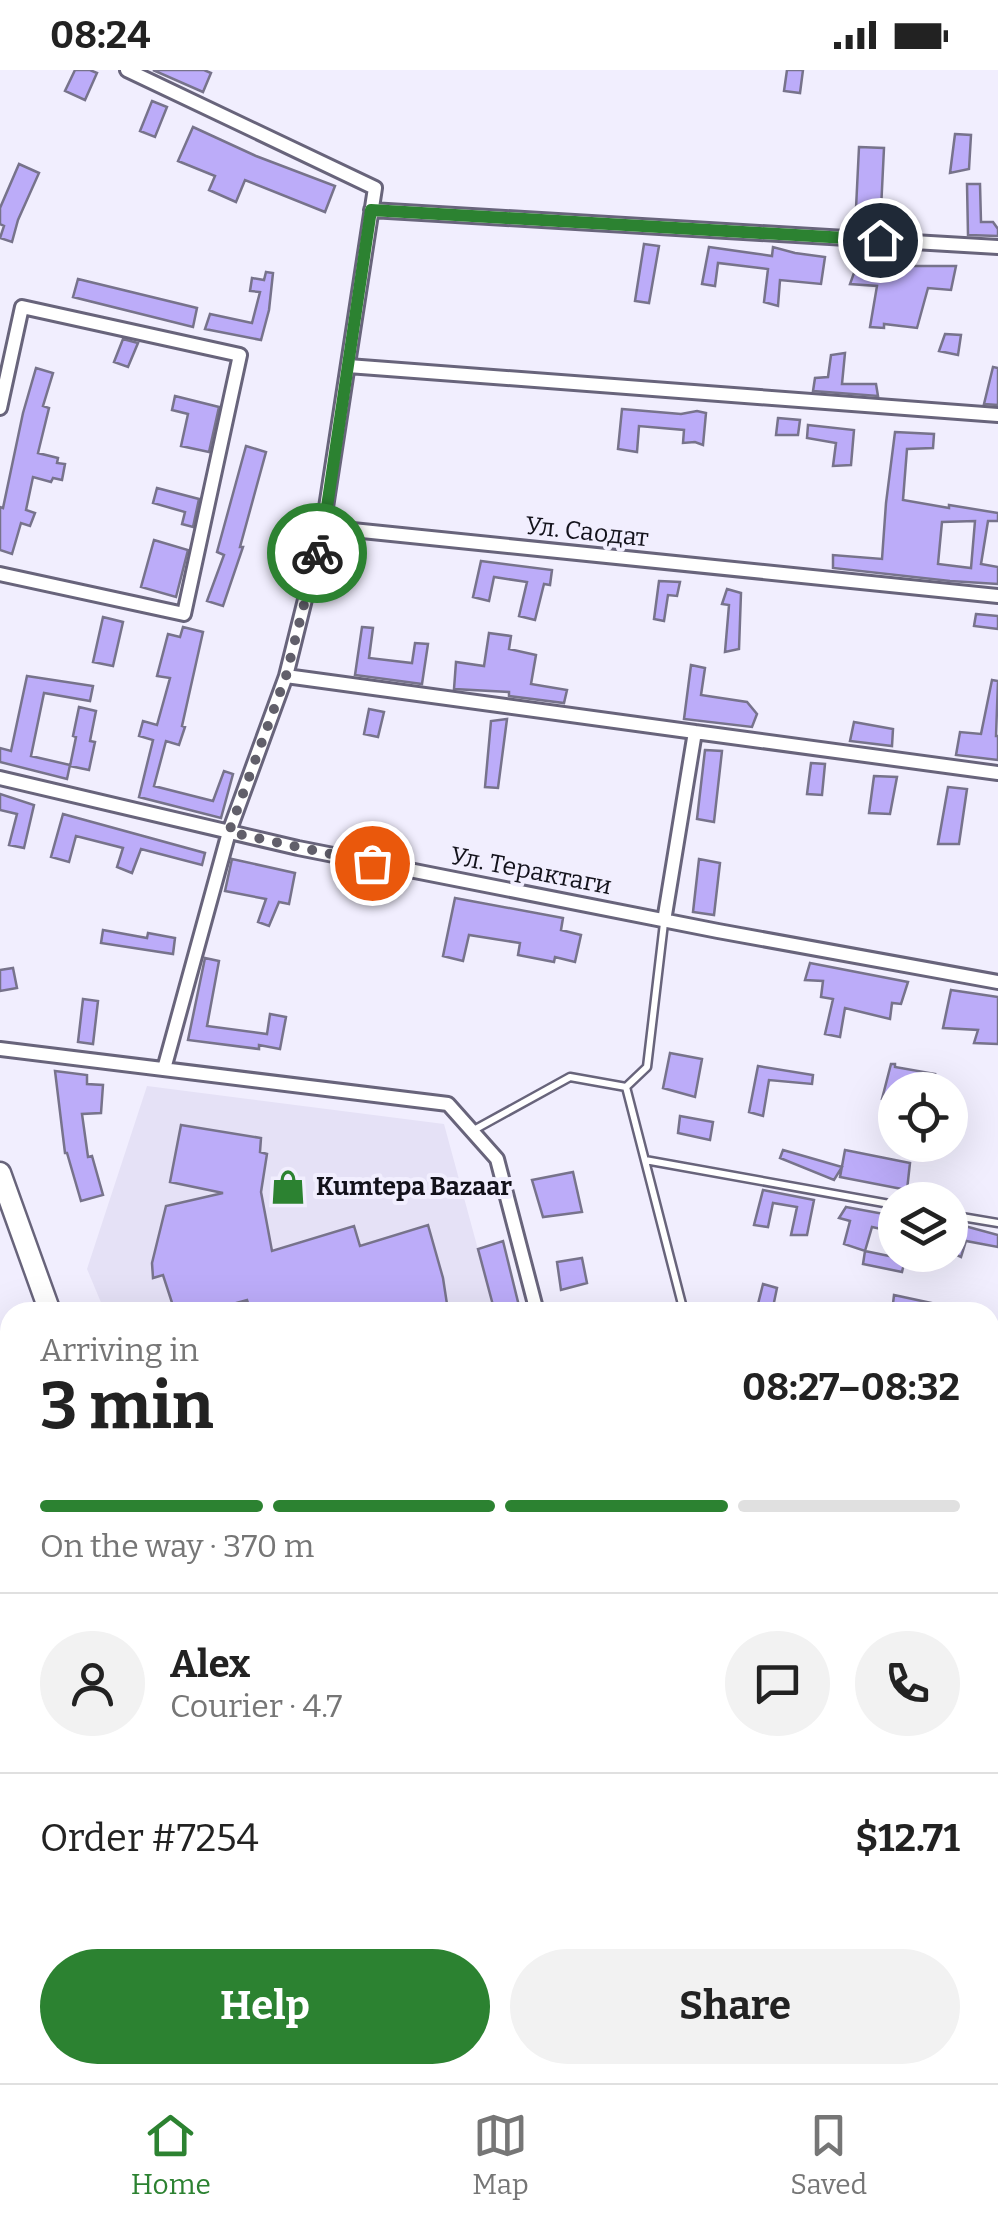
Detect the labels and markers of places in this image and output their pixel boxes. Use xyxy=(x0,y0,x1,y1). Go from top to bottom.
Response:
pin xyxy=(838,198,923,283)
pin xyxy=(330,821,415,906)
shop icon: Kumtepa Bazaar xyxy=(269,1168,307,1206)
place label: Kumtepa Bazaar xyxy=(316,1172,512,1202)

